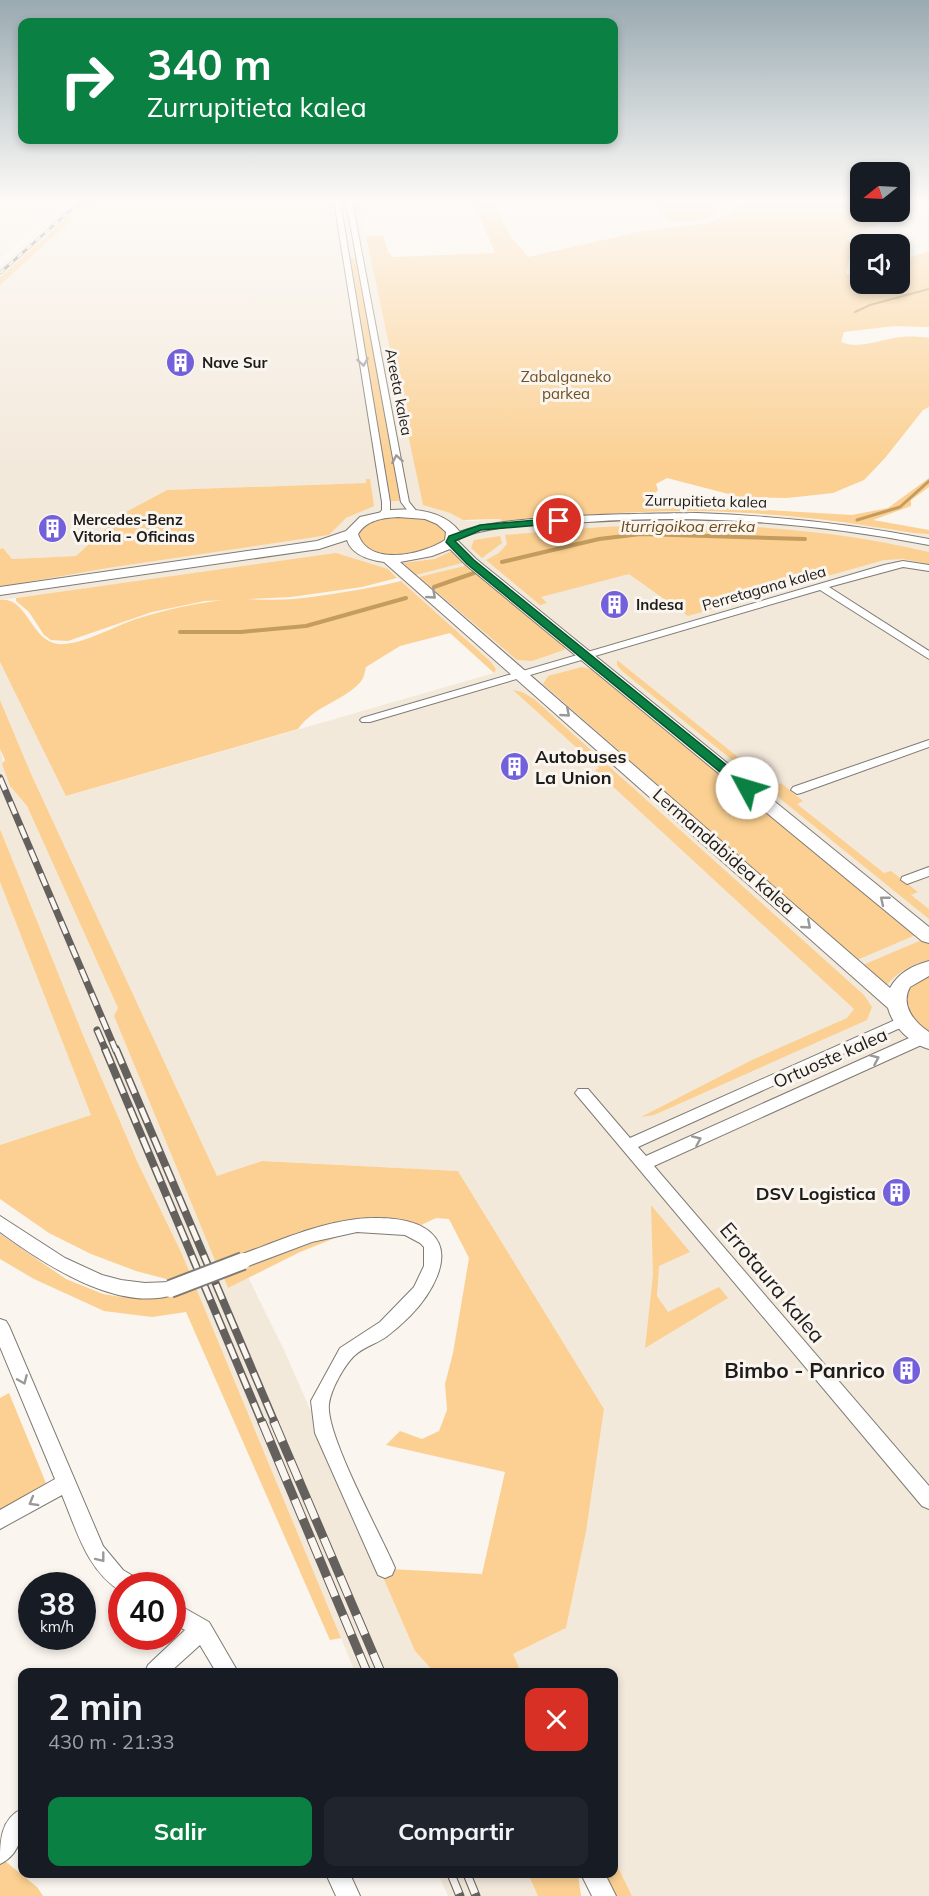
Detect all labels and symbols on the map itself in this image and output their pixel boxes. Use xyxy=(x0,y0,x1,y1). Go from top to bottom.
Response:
north arrow xyxy=(850,162,910,222)
building icon: Nave Sur xyxy=(165,346,197,378)
street label: Areeta kalea xyxy=(381,347,417,437)
place label: Nave Sur xyxy=(202,353,268,372)
one-way arrow xyxy=(356,357,369,367)
park label: Zabalganeko parkea xyxy=(521,367,611,403)
one-way arrow xyxy=(391,454,404,464)
street label: Zurrupitieta kalea xyxy=(645,490,767,512)
pin xyxy=(533,495,584,546)
place label: Mercedes-Benz Vitoria - Oficinas xyxy=(72,510,195,546)
building icon: Mercedes-Benz Vitoria - Oficinas xyxy=(36,512,68,544)
water label: Iturrigoikoa erreka xyxy=(621,516,756,536)
street label: Perretagana kalea xyxy=(700,561,828,615)
one-way arrow xyxy=(426,588,436,599)
building icon: Indesa xyxy=(599,588,631,620)
place label: Indesa xyxy=(636,595,684,614)
one-way arrow xyxy=(559,706,570,717)
place label: Autobuses La Union xyxy=(535,745,626,789)
building icon: Autobuses La Union xyxy=(498,750,530,782)
position arrow xyxy=(715,756,779,820)
street label: Lermandabidea kalea xyxy=(648,783,800,919)
one-way arrow xyxy=(880,896,891,907)
one-way arrow xyxy=(801,918,811,929)
street label: Ortuoste kalea xyxy=(769,1023,891,1093)
one-way arrow xyxy=(868,1055,879,1067)
one-way arrow xyxy=(691,1135,702,1147)
building icon: DSV Logistica xyxy=(881,1177,913,1209)
place label: DSV Logistica xyxy=(756,1182,876,1205)
street label: Errotaura kalea xyxy=(715,1216,831,1348)
building icon: Bimbo - Panrico xyxy=(890,1354,922,1386)
place label: Bimbo - Panrico xyxy=(724,1357,885,1383)
one-way arrow xyxy=(16,1374,28,1385)
one-way arrow xyxy=(29,1494,39,1506)
one-way arrow xyxy=(94,1551,105,1562)
speed limit sign: 40 xyxy=(108,1572,186,1650)

